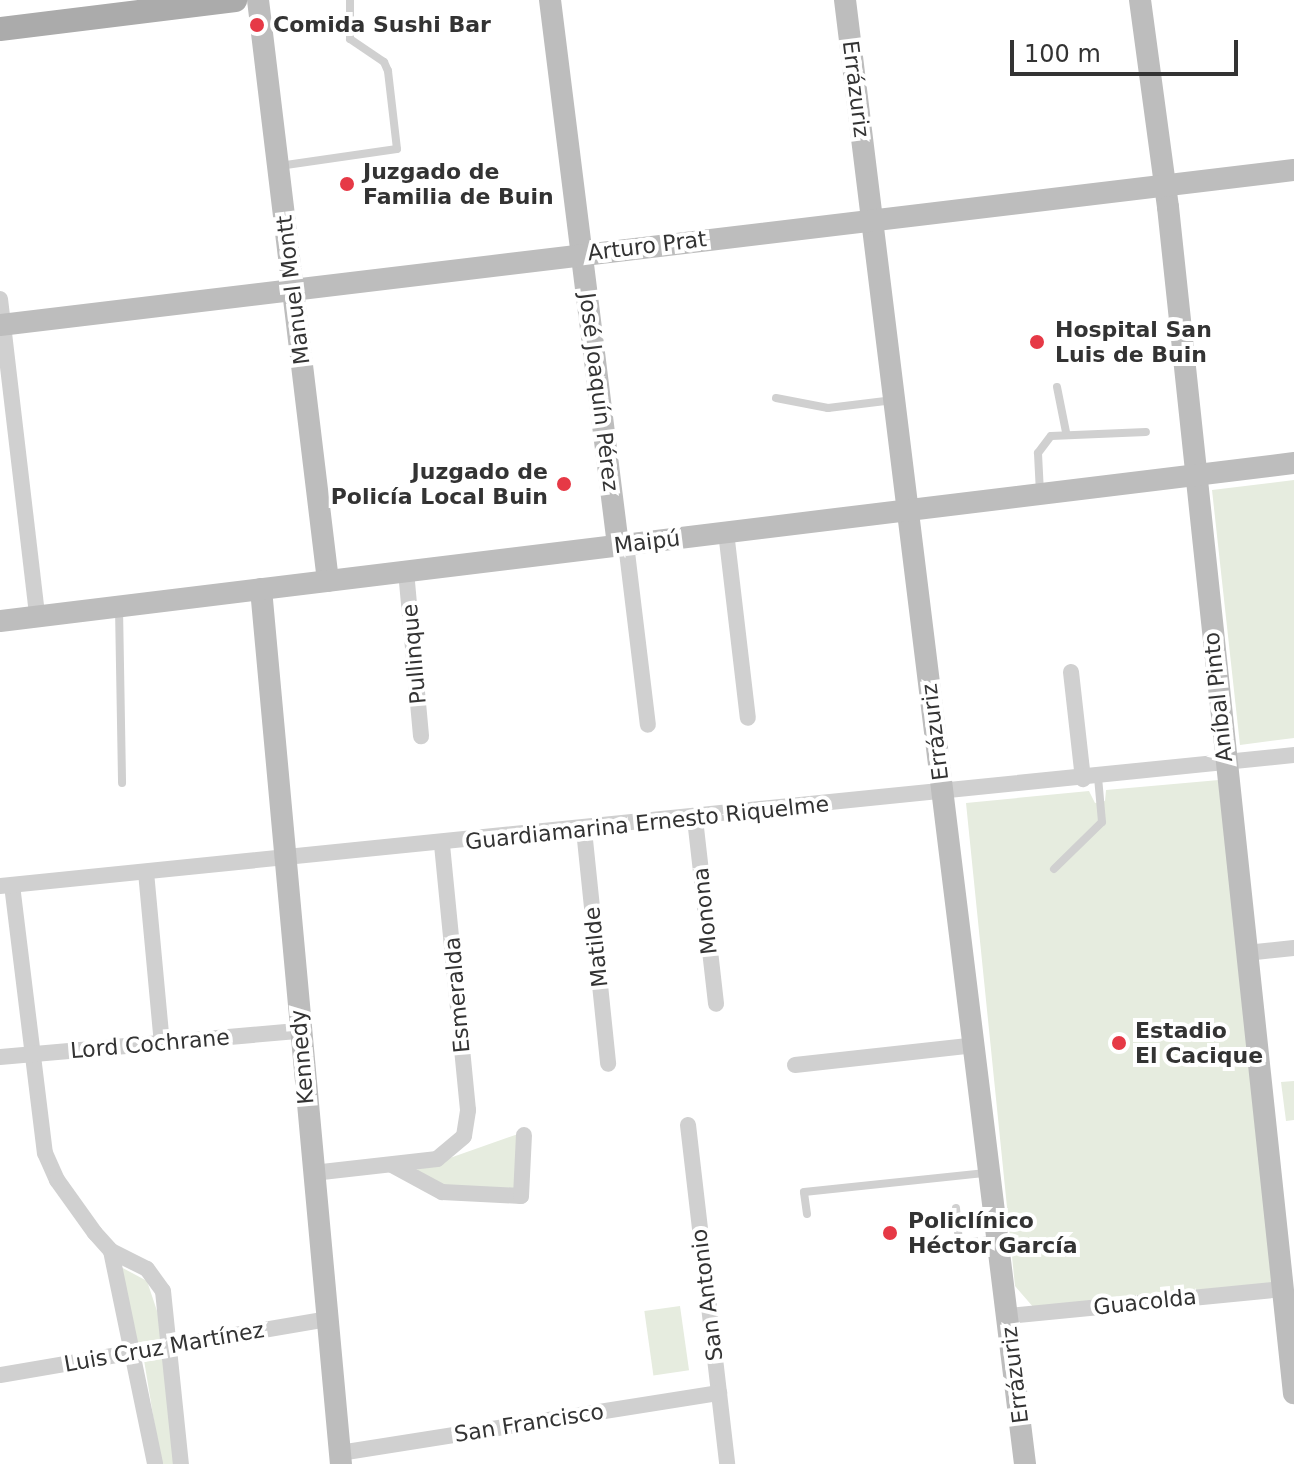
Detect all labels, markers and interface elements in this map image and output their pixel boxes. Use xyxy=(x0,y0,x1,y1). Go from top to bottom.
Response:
place label: Comida Sushi Bar xyxy=(273,12,491,38)
marker: Comida Sushi Bar xyxy=(248,16,266,34)
scale bar xyxy=(1014,24,1242,74)
street label: Errázuriz xyxy=(837,39,875,139)
text: 100 m xyxy=(1024,40,1101,68)
place label: Juzgado de Familia de Buin xyxy=(363,158,554,210)
marker: Juzgado de Familia de Buin xyxy=(338,175,356,193)
street label: Manuel Montt xyxy=(271,214,315,366)
street label: Arturo Prat xyxy=(586,226,708,266)
street label: José Joaquín Pérez xyxy=(574,291,624,493)
place label: Hospital San Luis de Buin xyxy=(1055,316,1212,368)
marker: Hospital San Luis de Buin xyxy=(1026,331,1048,353)
place label: Juzgado de Policía Local Buin xyxy=(331,458,548,510)
marker: Juzgado de Policía Local Buin xyxy=(555,475,573,493)
street label: Maipú xyxy=(612,525,682,559)
street label: Pullinque xyxy=(396,603,432,705)
street label: Aníbal Pinto xyxy=(1198,631,1238,763)
street label: Errázuriz xyxy=(916,682,954,782)
street label: Guardiamarina Ernesto Riquelme xyxy=(464,791,830,855)
street label: Monona xyxy=(687,866,723,956)
street label: Matilde xyxy=(579,905,613,989)
street label: Esmeralda xyxy=(439,936,475,1054)
street label: Kennedy xyxy=(285,1008,319,1106)
place label: Estadio El Cacique xyxy=(1135,1017,1263,1068)
street label: Lord Cochrane xyxy=(69,1024,231,1064)
marker: Estadio El Cacique xyxy=(1110,1034,1128,1052)
place label: Policlínico Héctor García xyxy=(908,1207,1078,1258)
marker: Policlínico Héctor García xyxy=(879,1222,901,1244)
street label: San Antonio xyxy=(686,1227,728,1363)
street label: Guacolda xyxy=(1092,1283,1198,1321)
street label: Luis Cruz Martínez xyxy=(62,1316,266,1378)
street label: Errázuriz xyxy=(996,1325,1034,1425)
street label: San Francisco xyxy=(452,1398,606,1448)

